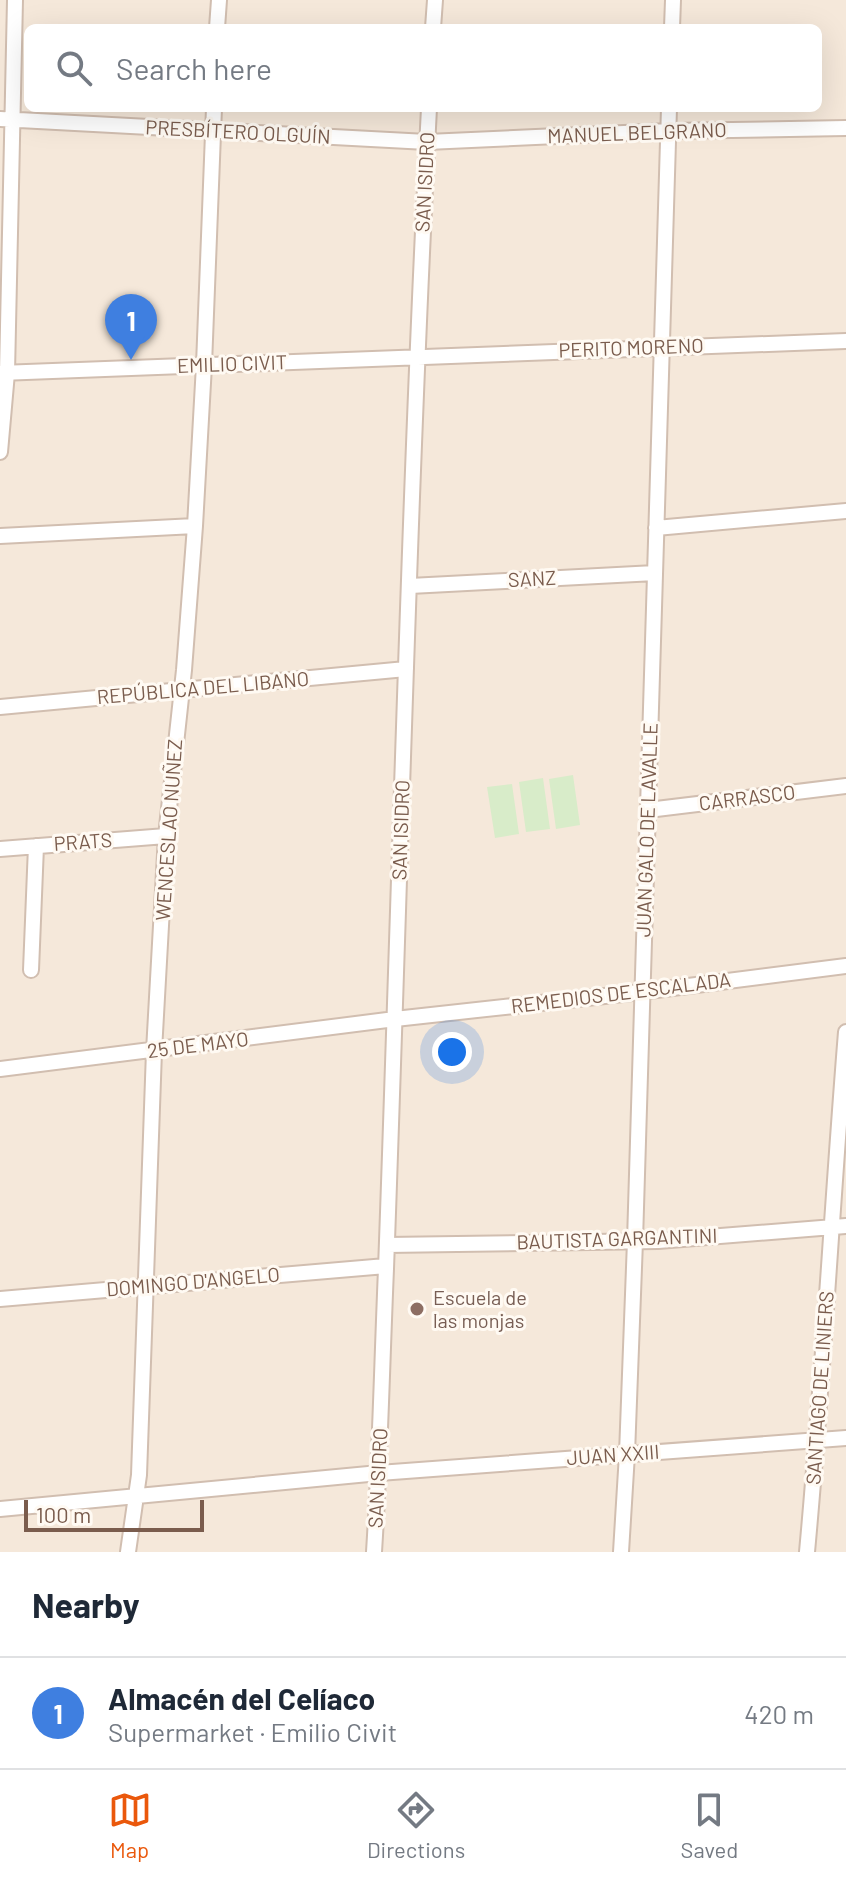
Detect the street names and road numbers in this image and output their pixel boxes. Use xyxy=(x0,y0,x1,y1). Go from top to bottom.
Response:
street label: PRESBÍTERO OLGUÍN xyxy=(145,114,331,148)
street label: MANUEL BELGRANO xyxy=(547,117,727,147)
street label: SAN ISIDRO xyxy=(409,131,439,233)
street label: PERITO MORENO xyxy=(558,332,704,362)
street label: EMILIO CIVIT xyxy=(176,349,287,377)
street label: SANZ xyxy=(507,565,557,591)
street label: REPÚBLICA DEL LIBANO xyxy=(96,666,310,708)
street label: JUAN GALO DE LAVALLE xyxy=(630,722,662,938)
street label: WENCESLAO NUÑEZ xyxy=(150,738,186,922)
street label: SAN ISIDRO xyxy=(386,779,414,881)
street label: CARRASCO xyxy=(697,779,797,815)
street label: PRATS xyxy=(53,827,113,855)
street label: REMEDIOS DE ESCALADA xyxy=(510,967,732,1017)
street label: 25 DE MAYO xyxy=(146,1026,250,1062)
street label: BAUTISTA GARGANTINI xyxy=(516,1222,718,1254)
street label: DOMINGO D'ANGELO xyxy=(105,1261,281,1301)
street label: SANTIAGO DE LINIERS xyxy=(800,1290,838,1486)
street label: SAN ISIDRO xyxy=(362,1427,392,1529)
street label: JUAN XXIII xyxy=(566,1439,660,1469)

